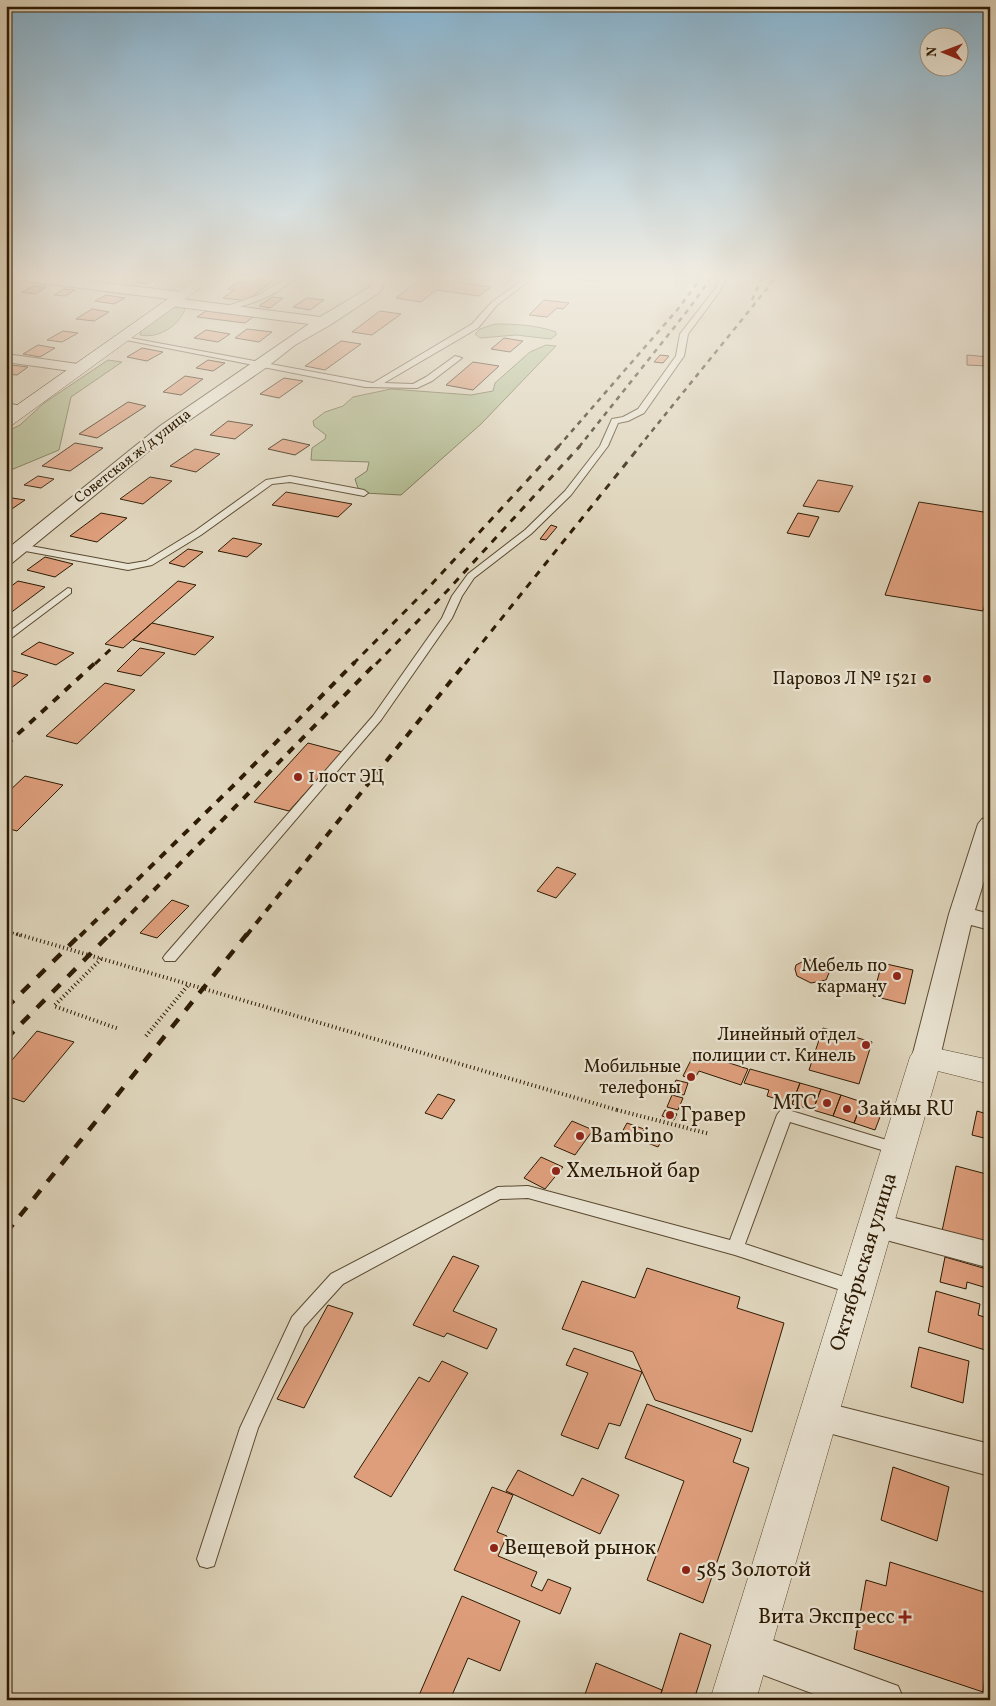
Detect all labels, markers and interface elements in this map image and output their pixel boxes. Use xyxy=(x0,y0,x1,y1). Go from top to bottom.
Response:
north arrow xyxy=(918,28,968,78)
text: N xyxy=(923,47,942,57)
street label: Советская ж/д улица xyxy=(70,405,196,509)
place label: Паровоз Л № 1521 xyxy=(773,667,917,692)
marker: Паровоз Л № 1521 xyxy=(921,673,933,685)
place label: 1 пост ЭЦ xyxy=(308,765,385,790)
marker: 1 пост ЭЦ xyxy=(292,771,304,783)
place label: Мебель по карману xyxy=(801,954,887,1000)
marker: Мебель по карману xyxy=(891,970,903,982)
place label: Линейный отдел полиции ст. Кинель xyxy=(692,1023,856,1069)
marker: Линейный отдел полиции ст. Кинель xyxy=(860,1039,872,1051)
place label: Мобильные телефоны xyxy=(584,1055,681,1101)
marker: Мобильные телефоны xyxy=(685,1071,697,1083)
place label: МТС xyxy=(772,1089,817,1118)
place label: Займы RU xyxy=(857,1095,954,1124)
marker: МТС xyxy=(821,1097,833,1109)
place label: Гравер xyxy=(680,1101,746,1130)
marker: Займы RU xyxy=(841,1103,853,1115)
marker: Гравер xyxy=(664,1109,676,1121)
place label: Bambino xyxy=(590,1122,674,1151)
marker: Bambino xyxy=(574,1130,586,1142)
place label: Хмельной бар xyxy=(566,1157,700,1186)
marker: Хмельной бар xyxy=(550,1165,562,1177)
street label: Октябрьская улица xyxy=(823,1169,905,1355)
place label: Вещевой рынок xyxy=(504,1534,656,1563)
marker: Вещевой рынок xyxy=(488,1542,500,1554)
place label: 585 Золотой xyxy=(696,1556,811,1585)
marker: 585 Золотой xyxy=(680,1564,692,1576)
place label: Вита Экспресс xyxy=(758,1603,895,1632)
marker: Вита Экспресс xyxy=(899,1611,911,1623)

